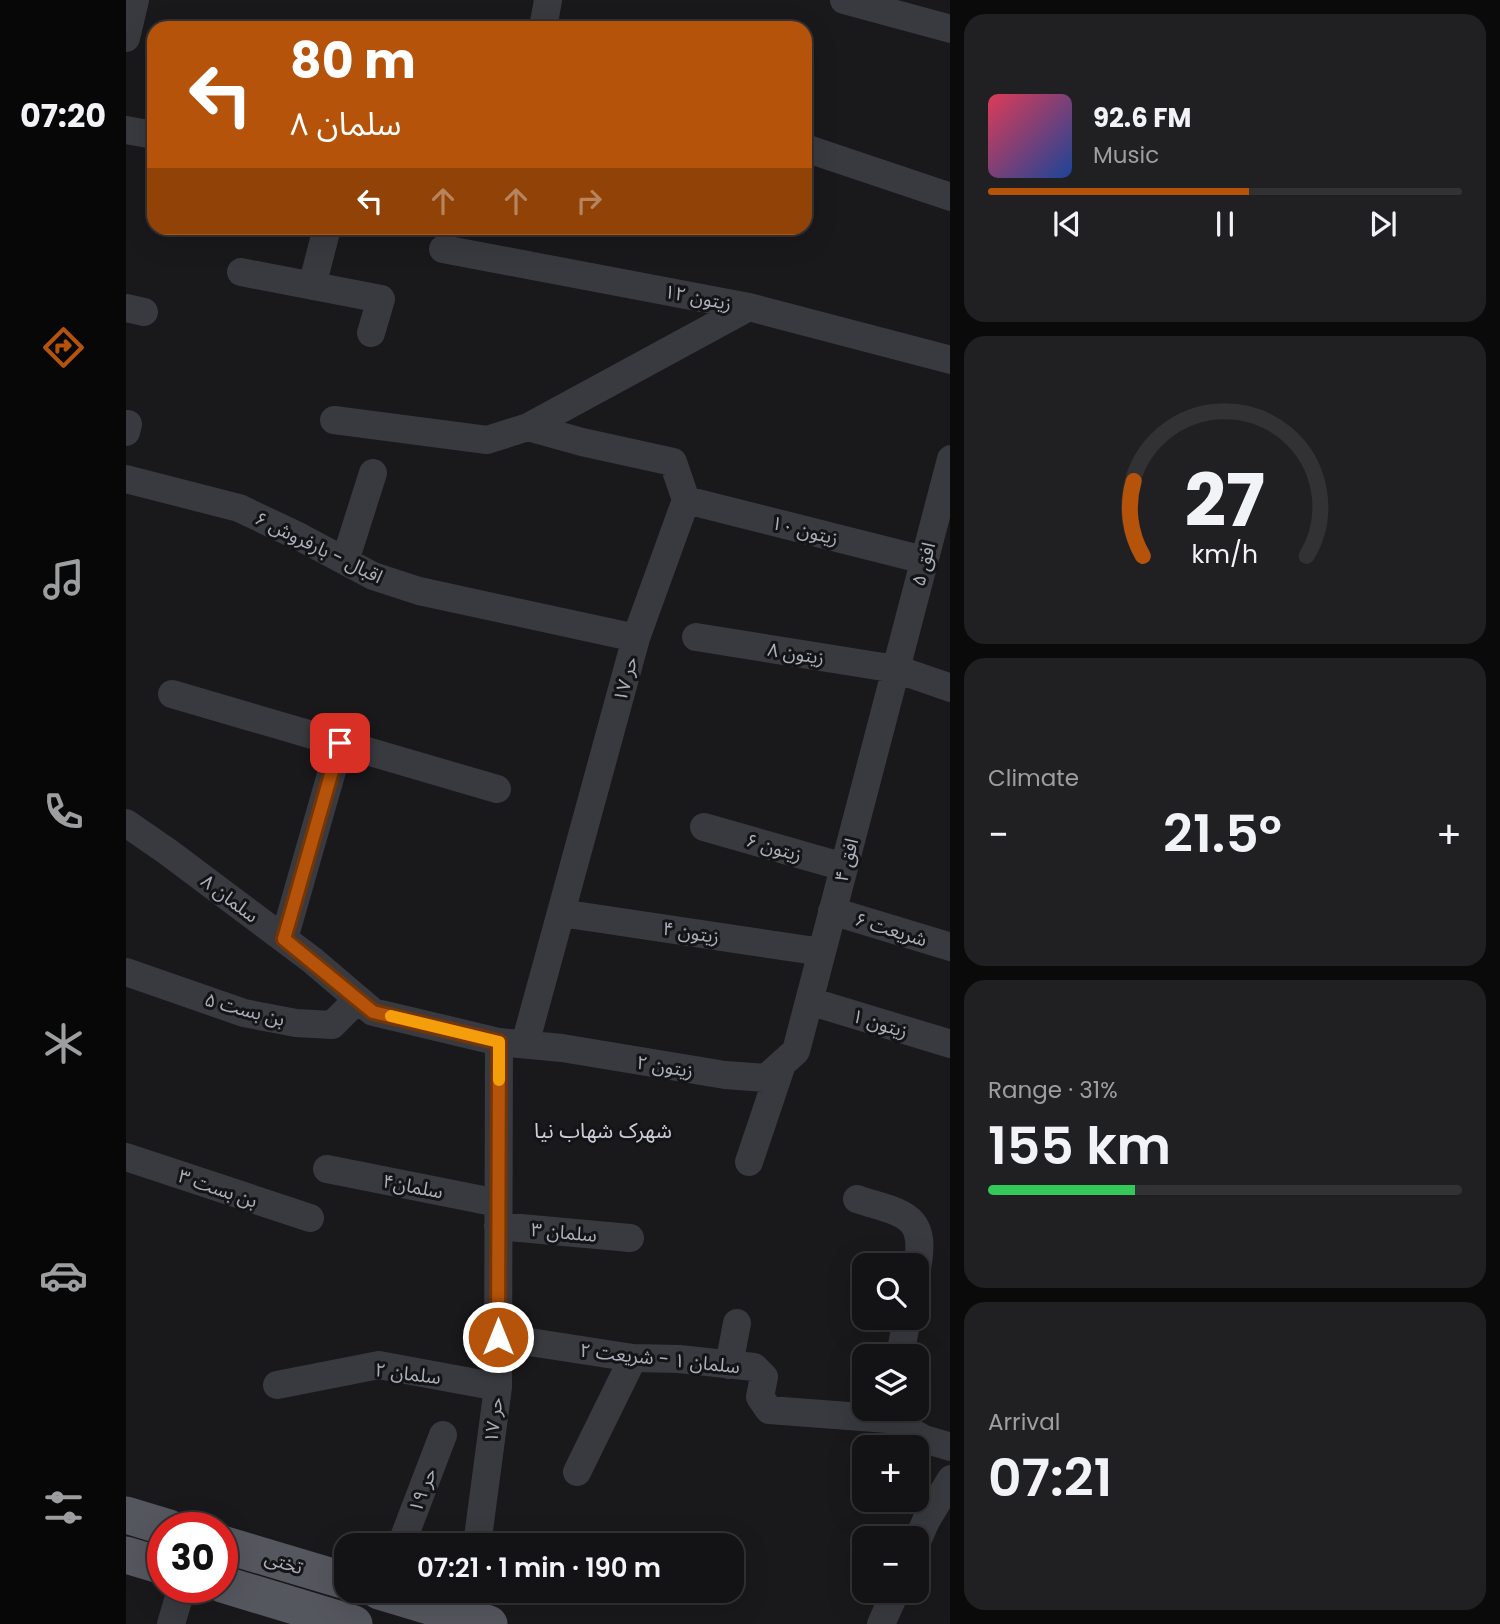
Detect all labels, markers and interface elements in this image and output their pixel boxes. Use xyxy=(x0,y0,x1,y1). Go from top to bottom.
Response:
text: 80 m xyxy=(290,27,416,95)
icon: left xyxy=(175,49,266,140)
text: 07:20 xyxy=(20,93,106,138)
text: 92.6 FM xyxy=(1093,100,1191,136)
text: سلمان ۸ xyxy=(290,101,401,146)
text: Music xyxy=(1093,139,1159,171)
icon: left xyxy=(351,182,389,220)
icon: ahead xyxy=(424,182,462,220)
icon: ahead xyxy=(497,182,535,220)
icon: right xyxy=(570,182,608,220)
icon: previous xyxy=(1048,205,1086,243)
icon: pause xyxy=(1206,205,1244,243)
icon: next xyxy=(1364,205,1402,243)
street label: زیتون ۱۲ xyxy=(662,278,734,317)
icon: directions xyxy=(39,323,88,372)
text: 27 xyxy=(1185,450,1265,551)
street label: اقبال - بارفروش ۶ xyxy=(250,505,387,590)
street label: زیتون ۱۰ xyxy=(769,509,841,552)
text: km/h xyxy=(1192,537,1258,572)
street label: افق ۵ xyxy=(905,539,942,589)
icon: music xyxy=(39,555,88,604)
street label: زیتون ۸ xyxy=(766,636,826,671)
street label: حر ۱۷ xyxy=(607,654,644,705)
pin xyxy=(310,713,370,773)
icon: arrive xyxy=(321,724,359,762)
text: Climate xyxy=(988,762,1079,794)
icon: phone xyxy=(39,787,88,836)
text: 21.5° xyxy=(1163,797,1282,870)
text: − xyxy=(988,808,1009,861)
text: + xyxy=(1436,808,1462,861)
street label: زیتون ۶ xyxy=(743,827,805,868)
street label: افق ۴ xyxy=(828,835,865,885)
street label: سلمان ۸ xyxy=(195,868,264,929)
street label: شریعت ۶ xyxy=(851,906,930,953)
street label: زیتون ۴ xyxy=(661,915,721,950)
street label: بن بست ۵ xyxy=(202,986,288,1033)
street label: زیتون ۱ xyxy=(849,1002,911,1045)
icon: climate xyxy=(39,1019,88,1068)
street label: زیتون ۲ xyxy=(635,1049,695,1084)
text: Range · 31% xyxy=(988,1074,1118,1106)
text: 155 km xyxy=(988,1109,1171,1182)
district label: شهرک شهاب نیا xyxy=(534,1116,672,1145)
street label: بن بست ۳ xyxy=(175,1162,261,1215)
street label: سلمان۴ xyxy=(380,1167,445,1206)
street label: سلمان ۳ xyxy=(530,1216,598,1249)
icon: car xyxy=(39,1251,88,1300)
map controls xyxy=(852,1253,929,1603)
button: search xyxy=(852,1253,929,1330)
position arrow xyxy=(461,1300,535,1374)
street label: سلمان ۱ - شریعت ۲ xyxy=(579,1337,741,1380)
button: layers xyxy=(852,1344,929,1421)
street label: سلمان ۲ xyxy=(374,1356,442,1391)
street label: حر ۱۷ xyxy=(477,1396,510,1444)
text: Arrival xyxy=(988,1406,1060,1438)
button: + xyxy=(852,1435,929,1512)
text: 07:21 xyxy=(988,1441,1112,1514)
street label: حر ۱۹ xyxy=(402,1464,443,1516)
icon: filters xyxy=(39,1483,88,1532)
speed limit sign: 30 xyxy=(147,1512,238,1603)
button: − xyxy=(852,1526,929,1603)
street label: تختی xyxy=(261,1544,306,1581)
text: 07:21 · 1 min · 190 m xyxy=(417,1550,661,1586)

